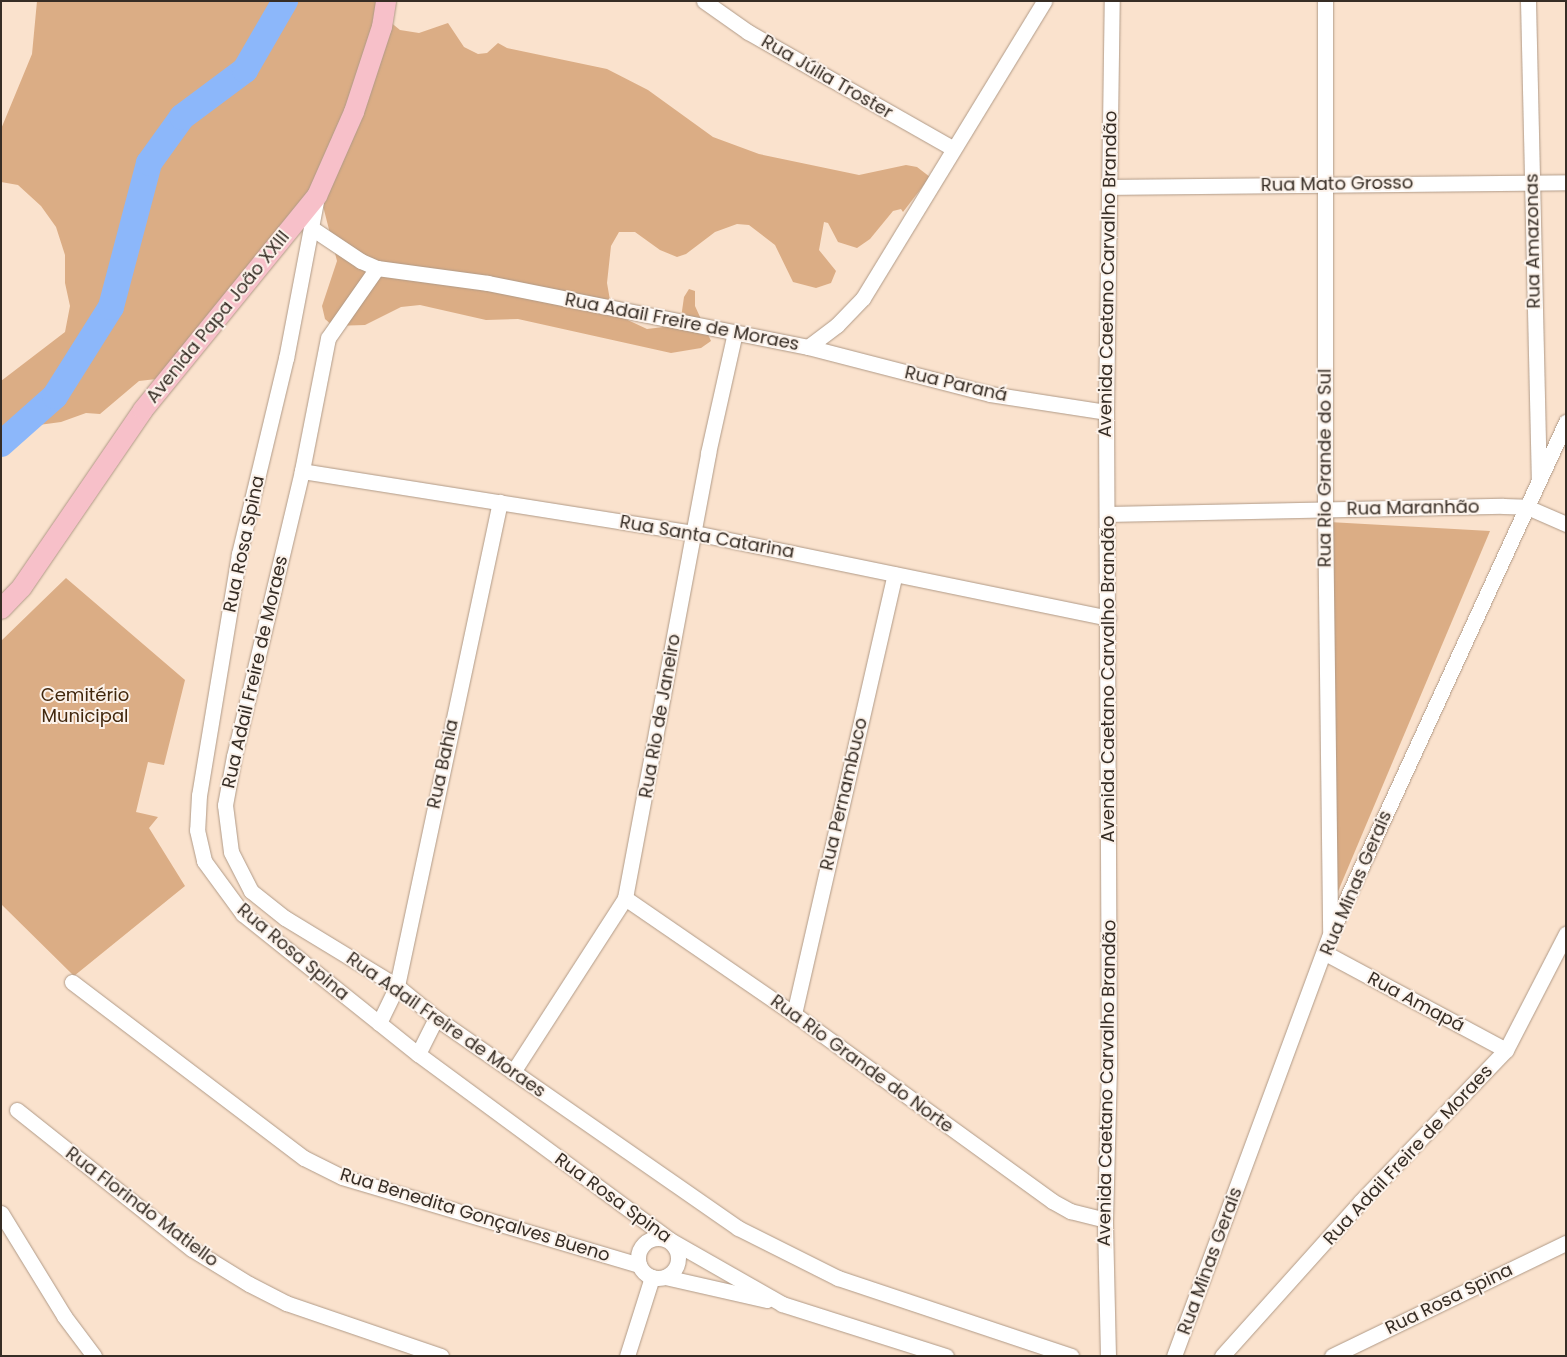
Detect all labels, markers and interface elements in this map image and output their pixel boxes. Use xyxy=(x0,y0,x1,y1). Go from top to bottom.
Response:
street label: Rua Júlia Troster xyxy=(757,31,897,123)
street label: Avenida Caetano Carvalho Brandão xyxy=(1094,110,1122,438)
street label: Rua Mato Grosso xyxy=(1261,172,1413,196)
street label: Rua Amazonas xyxy=(1521,173,1545,309)
street label: Avenida Papa João XXIII xyxy=(142,227,294,407)
street label: Rua Adail Freire de Moraes xyxy=(563,289,801,355)
street label: Rua Paraná xyxy=(903,362,1009,406)
street label: Rua Rio Grande do Sul xyxy=(1314,369,1336,567)
street label: Rua Rosa Spina xyxy=(219,474,269,614)
street label: Rua Maranhão xyxy=(1346,496,1480,520)
street label: Rua Santa Catarina xyxy=(618,511,796,563)
street label: Avenida Caetano Carvalho Brandão xyxy=(1097,516,1119,842)
street label: Rua Adail Freire de Moraes xyxy=(218,554,292,790)
street label: Rua Rio de Janeiro xyxy=(635,632,685,800)
park label: Cemitério Municipal xyxy=(41,685,129,728)
street label: Rua Pernambuco xyxy=(816,716,872,872)
street label: Rua Bahia xyxy=(423,717,463,811)
street label: Rua Minas Gerais xyxy=(1316,807,1396,959)
street label: Rua Rosa Spina xyxy=(233,899,353,1005)
street label: Avenida Caetano Carvalho Brandão xyxy=(1093,919,1121,1247)
street label: Rua Adail Freire de Moraes xyxy=(342,948,550,1102)
street label: Rua Amapá xyxy=(1364,967,1468,1037)
street label: Rua Rio Grande do Norte xyxy=(766,990,958,1138)
street label: Rua Adail Freire de Moraes xyxy=(1319,1061,1497,1249)
street label: Rua Florindo Matiello xyxy=(61,1142,223,1272)
street label: Rua Rosa Spina xyxy=(550,1148,676,1248)
street label: Rua Benedita Gonçalves Bueno xyxy=(337,1164,613,1266)
street label: Rua Minas Gerais xyxy=(1173,1184,1247,1338)
street label: Rua Rosa Spina xyxy=(1382,1259,1516,1339)

